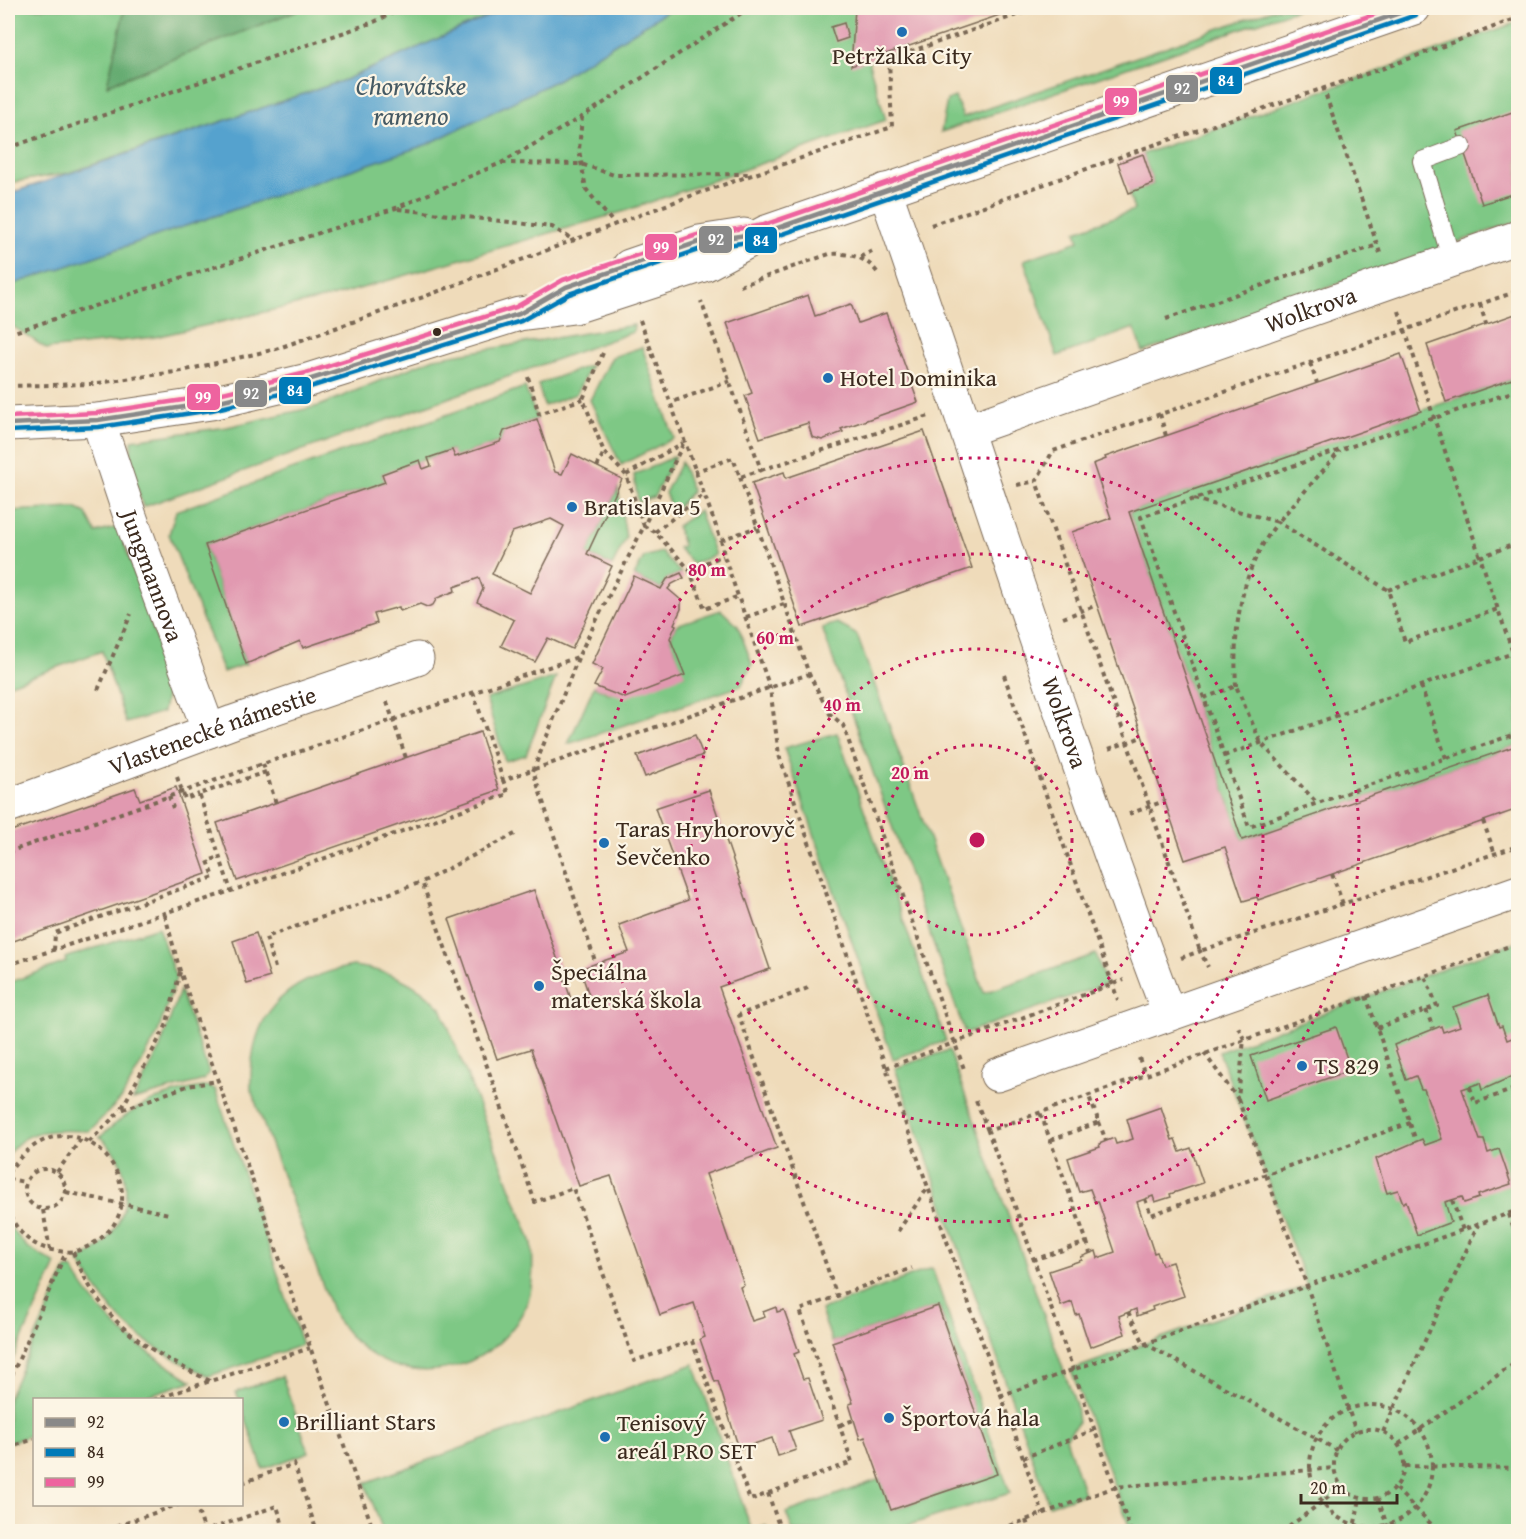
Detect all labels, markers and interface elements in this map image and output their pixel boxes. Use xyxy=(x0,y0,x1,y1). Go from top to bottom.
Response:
marker: Petržalka City xyxy=(895,25,909,39)
place label: Petržalka City xyxy=(832,38,972,73)
water label: Chorvátske rameno xyxy=(356,66,466,135)
line badge: 84 xyxy=(1209,66,1243,95)
text: 84 xyxy=(1218,68,1234,92)
line badge: 92 xyxy=(1165,74,1199,103)
text: 92 xyxy=(1174,76,1190,100)
line badge: 99 xyxy=(1104,87,1138,116)
text: 99 xyxy=(1113,89,1129,113)
line badge: 92 xyxy=(698,225,733,254)
line badge: 84 xyxy=(744,226,778,254)
text: 92 xyxy=(708,227,724,251)
text: 84 xyxy=(753,228,769,252)
line badge: 99 xyxy=(644,233,678,261)
text: 99 xyxy=(653,235,669,259)
street label: Wolkrova xyxy=(1260,277,1362,341)
unlabelled marker xyxy=(431,326,443,338)
place label: Hotel Dominika xyxy=(840,360,998,395)
marker: Hotel Dominika xyxy=(821,371,835,385)
line badge: 84 xyxy=(278,376,312,405)
text: 84 xyxy=(287,378,303,402)
line badge: 92 xyxy=(234,379,268,408)
text: 92 xyxy=(243,381,259,405)
line badge: 99 xyxy=(186,383,221,411)
text: 99 xyxy=(195,385,211,409)
place label: Bratislava 5 xyxy=(584,489,701,524)
marker: Bratislava 5 xyxy=(565,500,579,514)
street label: Jungmannova xyxy=(111,502,193,647)
text: 80 m xyxy=(688,556,727,583)
text: 60 m xyxy=(756,624,795,651)
street label: Wolkrova xyxy=(1033,672,1097,774)
street label: Vlastenecké námestie xyxy=(104,677,321,784)
text: 40 m xyxy=(823,691,862,718)
text: 20 m xyxy=(891,759,930,786)
place label: Taras Hryhorovyč Ševčenko xyxy=(616,811,795,874)
centre of rings xyxy=(967,830,987,850)
marker: Taras Hryhorovyč Ševčenko xyxy=(597,836,611,850)
place label: Špeciálna materská škola xyxy=(551,954,702,1017)
marker: Špeciálna materská škola xyxy=(532,979,546,993)
place label: TS 829 xyxy=(1314,1048,1379,1083)
marker: TS 829 xyxy=(1295,1059,1309,1073)
legend xyxy=(33,1398,243,1506)
place label: Športová hala xyxy=(901,1400,1040,1435)
place label: Brilliant Stars xyxy=(296,1404,436,1439)
place label: Tenisový areál PRO SET xyxy=(617,1405,756,1468)
text: 92 xyxy=(87,1408,104,1435)
marker: Športová hala xyxy=(882,1411,896,1425)
marker: Brilliant Stars xyxy=(277,1415,291,1429)
marker: Tenisový areál PRO SET xyxy=(598,1430,612,1444)
text: 84 xyxy=(87,1438,104,1465)
scale bar xyxy=(1301,1467,1397,1505)
text: 99 xyxy=(87,1468,104,1495)
text: 20 m xyxy=(1310,1474,1346,1501)

